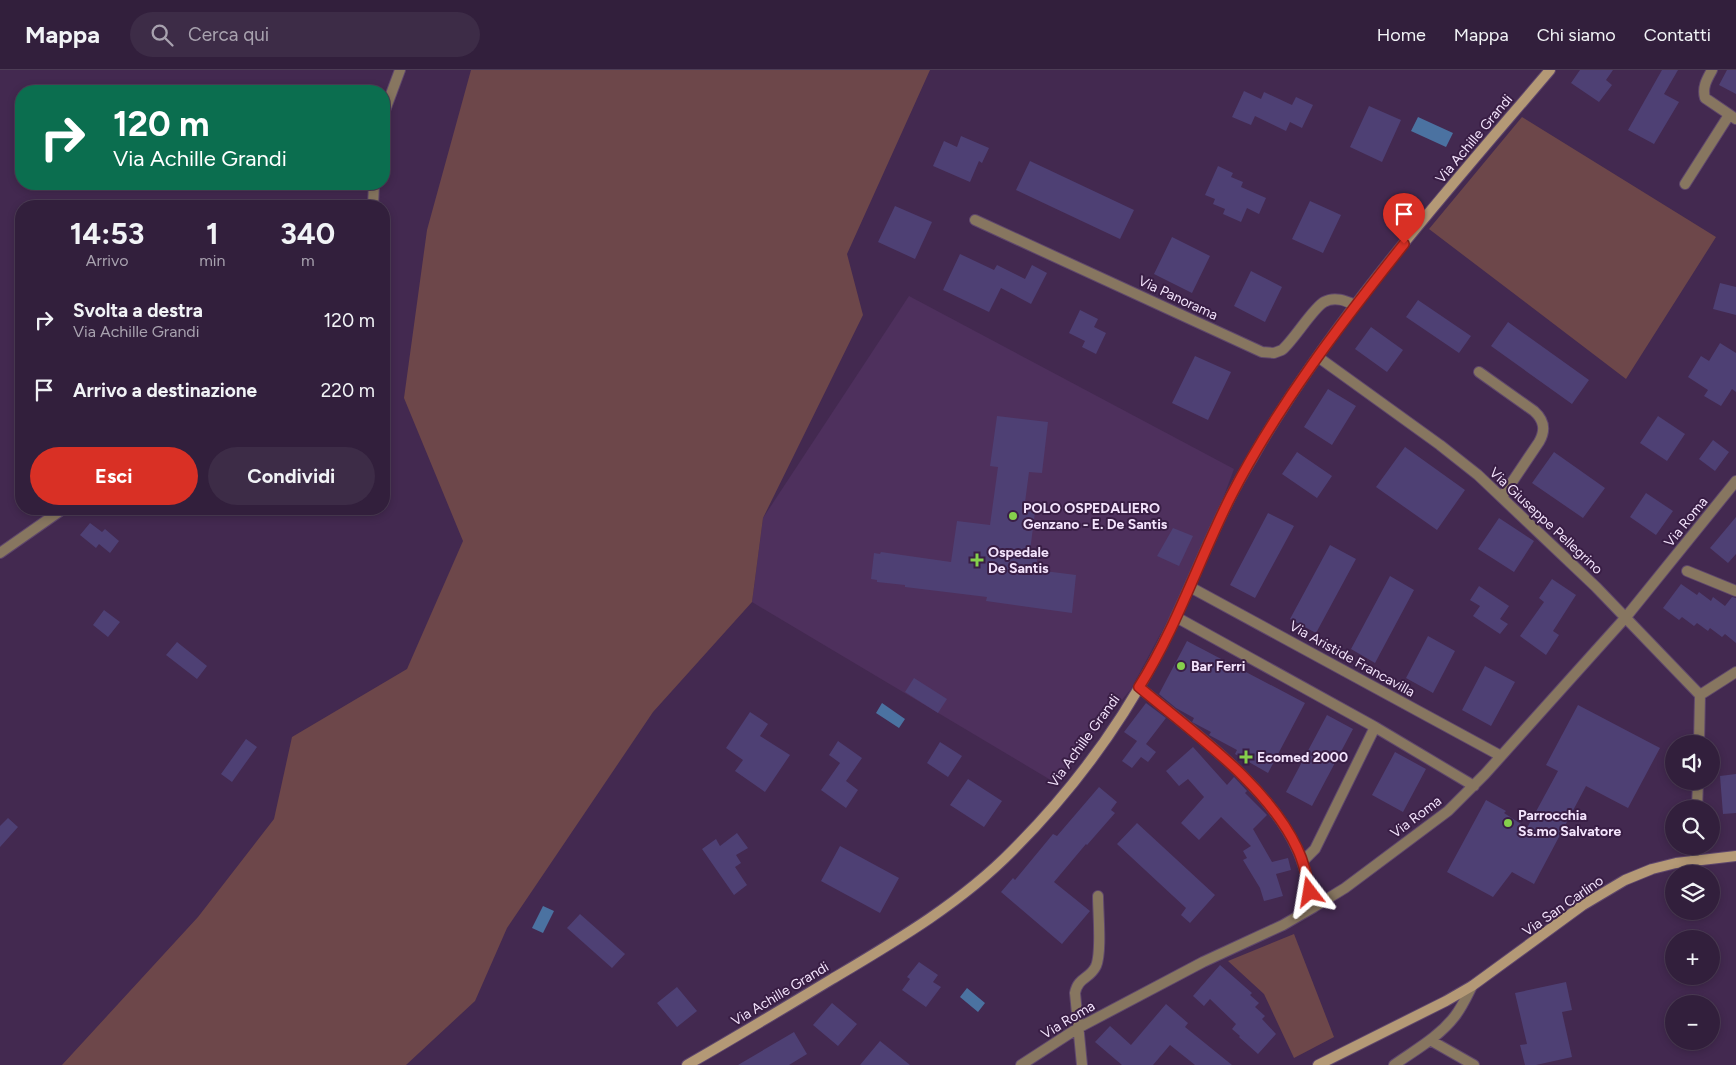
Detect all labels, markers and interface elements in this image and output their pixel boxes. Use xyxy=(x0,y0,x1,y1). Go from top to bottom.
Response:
search box xyxy=(130,12,480,57)
text: Mappa xyxy=(25,20,100,49)
icon: search xyxy=(148,21,176,49)
text: Cerca qui xyxy=(188,23,269,46)
text: Home xyxy=(1377,24,1426,46)
text: Mappa xyxy=(1454,24,1509,46)
text: Chi siamo xyxy=(1537,24,1616,46)
text: Contatti xyxy=(1644,24,1711,46)
street label: Via Achille Grandi xyxy=(1432,91,1516,187)
text: 120 m xyxy=(113,103,210,145)
icon: right xyxy=(30,105,95,170)
text: Via Achille Grandi xyxy=(113,145,287,172)
pin xyxy=(1383,193,1425,244)
icon: arrive xyxy=(1390,200,1418,228)
text: 14:53 xyxy=(70,215,145,252)
text: 1 xyxy=(206,215,219,252)
text: 340 xyxy=(280,215,335,252)
text: Arrivo xyxy=(86,251,128,270)
text: min xyxy=(199,251,225,270)
text: m xyxy=(301,251,315,270)
street label: Via Panorama xyxy=(1136,272,1220,324)
text: Svolta a destra xyxy=(73,299,203,322)
icon: right xyxy=(30,306,58,334)
text: 120 m xyxy=(323,309,375,332)
text: Via Achille Grandi xyxy=(73,322,199,341)
icon: arrive xyxy=(30,376,58,404)
text: Arrivo a destinazione xyxy=(73,379,257,402)
text: 220 m xyxy=(321,379,375,402)
button: Esci xyxy=(30,447,198,505)
button: Condividi xyxy=(208,447,375,505)
street label: Via Giuseppe Pellegrino xyxy=(1486,464,1606,578)
street label: Via Roma xyxy=(1661,494,1711,550)
place label: POLO OSPEDALIERO Genzano - E. De Santis xyxy=(1023,500,1168,533)
marker: POLO OSPEDALIERO Genzano - E. De Santis xyxy=(1007,510,1019,522)
place label: Ospedale De Santis xyxy=(988,544,1049,577)
marker: Ospedale De Santis xyxy=(970,553,984,567)
street label: Via Aristide Francavilla xyxy=(1286,617,1418,701)
place label: Bar Ferri xyxy=(1191,658,1245,675)
marker: Bar Ferri xyxy=(1175,660,1187,672)
street label: Via Achille Grandi xyxy=(1045,691,1123,791)
map controls xyxy=(1665,735,1720,1050)
button: sound xyxy=(1665,735,1720,790)
place label: Ecomed 2000 xyxy=(1257,749,1348,766)
marker: Ecomed 2000 xyxy=(1239,750,1253,764)
street label: Via Roma xyxy=(1387,792,1445,842)
button: search xyxy=(1665,800,1720,855)
place label: Parrocchia Ss.mo Salvatore xyxy=(1518,807,1622,840)
marker: Parrocchia Ss.mo Salvatore xyxy=(1502,817,1514,829)
position arrow xyxy=(1283,865,1335,917)
button: layers xyxy=(1665,865,1720,920)
street label: Via San Carlino xyxy=(1519,872,1607,940)
button: + xyxy=(1665,930,1720,985)
street label: Via Achille Grandi xyxy=(728,958,832,1030)
button: − xyxy=(1665,995,1720,1050)
street label: Via Roma xyxy=(1038,997,1098,1043)

